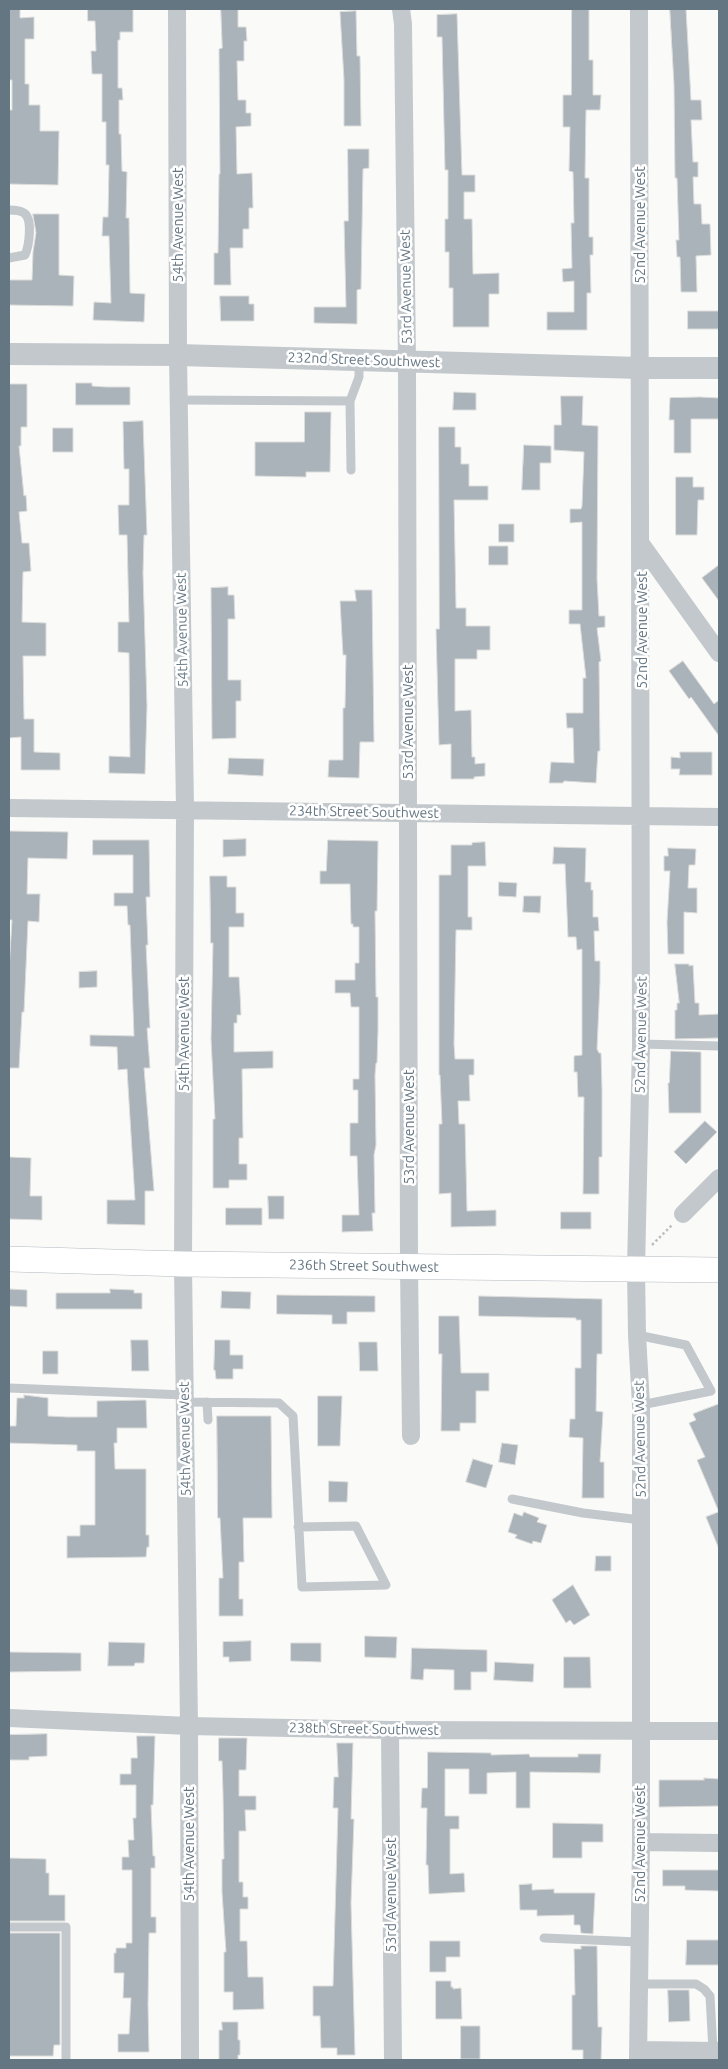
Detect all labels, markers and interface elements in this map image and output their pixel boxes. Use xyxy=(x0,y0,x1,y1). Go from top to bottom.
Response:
street label: 52nd Avenue West xyxy=(632,166,648,284)
street label: 54th Avenue West xyxy=(170,168,186,282)
street label: 53rd Avenue West xyxy=(397,229,415,345)
street label: 232nd Street Southwest xyxy=(287,349,441,371)
street label: 52nd Avenue West xyxy=(634,571,650,689)
street label: 54th Avenue West xyxy=(173,572,191,688)
street label: 53rd Avenue West xyxy=(400,665,416,779)
street label: 234th Street Southwest xyxy=(289,802,439,822)
street label: 52nd Avenue West xyxy=(632,976,650,1094)
street label: 54th Avenue West xyxy=(176,977,192,1091)
street label: 53rd Avenue West xyxy=(401,1070,417,1184)
street label: 236th Street Southwest xyxy=(289,1256,439,1276)
street label: 52nd Avenue West xyxy=(631,1380,649,1498)
street label: 54th Avenue West xyxy=(176,1381,194,1497)
street label: 238th Street Southwest xyxy=(289,1719,439,1739)
street label: 52nd Avenue West xyxy=(632,1785,648,1903)
street label: 54th Avenue West xyxy=(181,1787,197,1901)
street label: 53rd Avenue West xyxy=(383,1838,399,1952)

